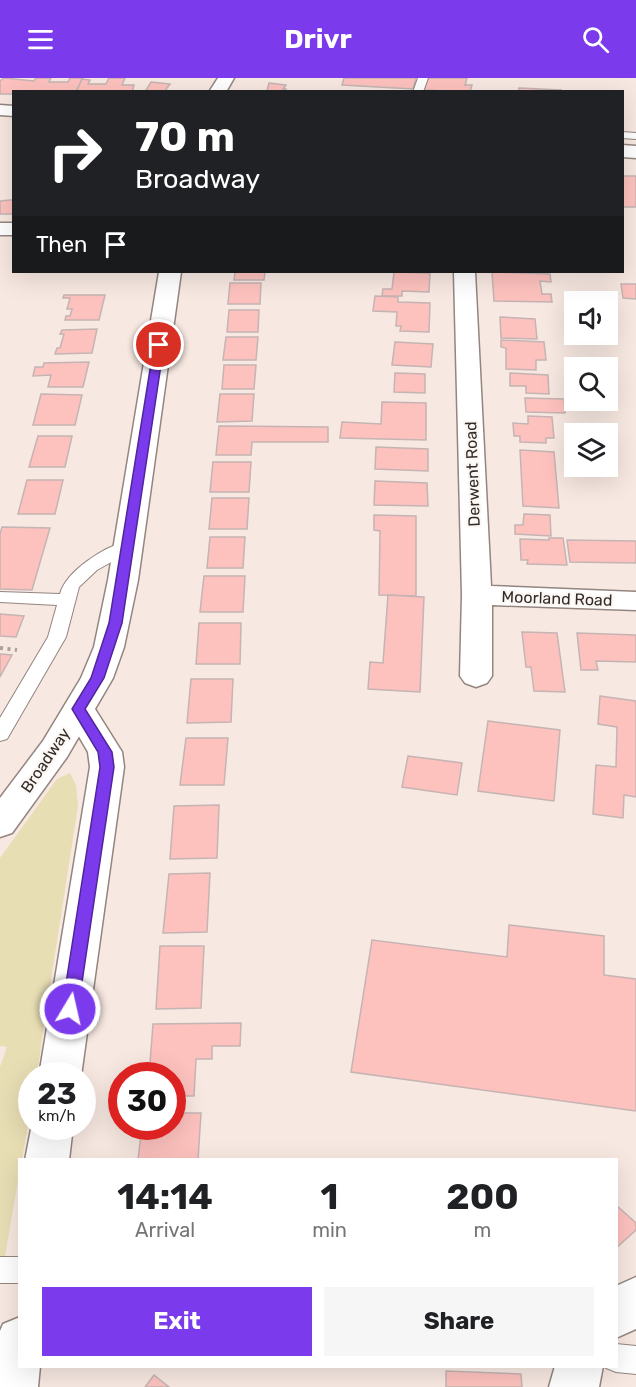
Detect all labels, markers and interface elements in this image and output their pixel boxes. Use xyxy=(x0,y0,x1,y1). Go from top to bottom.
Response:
icon: menu xyxy=(24,23,57,56)
text: Drivr xyxy=(284,23,352,55)
icon: search xyxy=(579,23,612,56)
text: 70 m xyxy=(135,112,235,162)
icon: right xyxy=(36,114,114,192)
text: Broadway xyxy=(135,163,260,195)
icon: arrive xyxy=(99,228,132,261)
text: Then xyxy=(36,231,87,258)
map controls xyxy=(564,291,618,477)
button: sound xyxy=(564,291,618,345)
pin xyxy=(133,319,184,370)
icon: arrive xyxy=(142,328,175,361)
button: search xyxy=(564,357,618,411)
street label: Derwent Road xyxy=(461,421,484,527)
button: layers xyxy=(564,423,618,477)
street label: Moorland Road xyxy=(501,587,613,610)
street label: Broadway xyxy=(17,724,74,796)
position arrow xyxy=(38,977,102,1041)
speed limit sign: 30 xyxy=(108,1062,186,1140)
text: 23 xyxy=(37,1076,77,1112)
text: km/h xyxy=(38,1107,76,1125)
text: 14:14 xyxy=(117,1175,213,1218)
text: 1 xyxy=(321,1175,339,1218)
text: 200 xyxy=(446,1175,519,1218)
text: Arrival xyxy=(135,1218,195,1242)
text: min xyxy=(312,1218,347,1242)
text: m xyxy=(474,1218,491,1242)
button: Exit xyxy=(42,1287,312,1356)
button: Share xyxy=(324,1287,594,1356)

